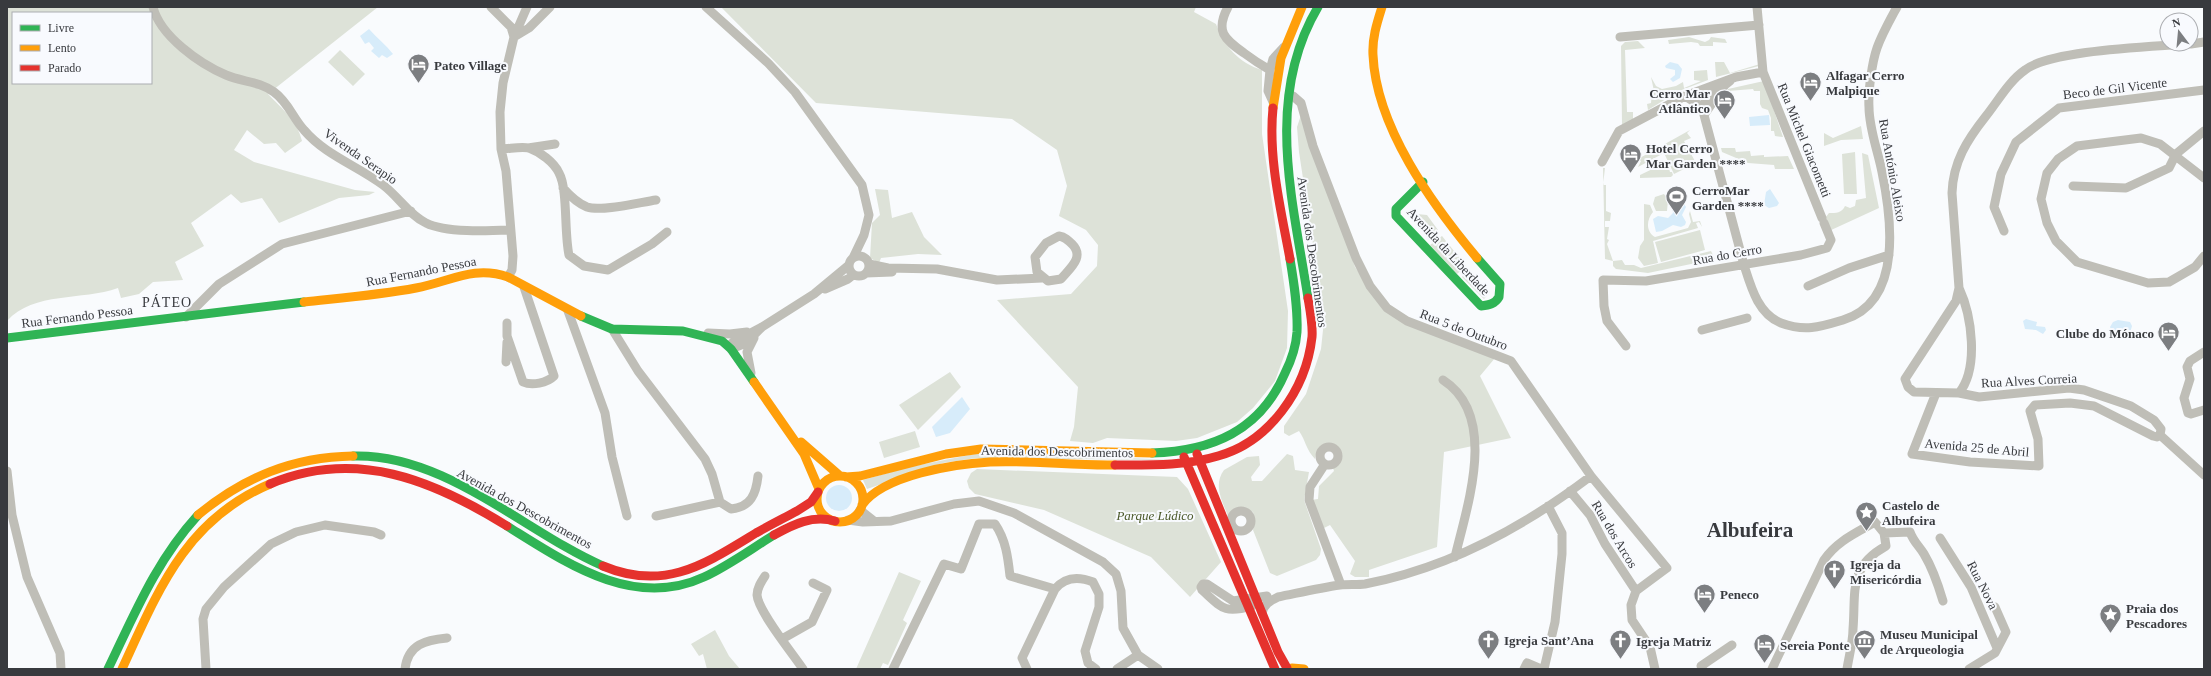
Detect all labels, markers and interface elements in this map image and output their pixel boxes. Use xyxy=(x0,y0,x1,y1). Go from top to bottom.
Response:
legend xyxy=(12,12,152,84)
north arrow xyxy=(2159,12,2199,52)
text: N xyxy=(2171,16,2182,29)
text: Livre xyxy=(48,21,74,35)
text: Lento xyxy=(48,41,76,55)
hotel icon: Pateo Village xyxy=(406,52,432,85)
place label: Pateo Village xyxy=(434,58,507,73)
text: Parado xyxy=(48,61,81,75)
place label: Alfagar Cerro Malpique xyxy=(1826,68,1905,98)
hotel icon: Alfagar Cerro Malpique xyxy=(1797,69,1823,102)
street label: Beco de Gil Vicente xyxy=(2062,75,2168,102)
street label: Rua Michel Giacometti xyxy=(1775,81,1834,200)
place label: Cerro Mar Atlântico xyxy=(1649,86,1710,116)
hotel icon: Cerro Mar Atlântico xyxy=(1712,87,1738,120)
street label: Rua António Aleixo xyxy=(1876,118,1909,223)
street label: Vivenda Serapio xyxy=(321,126,400,187)
place label: Hotel Cerro Mar Garden **** xyxy=(1646,141,1745,171)
hotel icon: Hotel Cerro Mar Garden **** xyxy=(1617,142,1643,175)
street label: Avenida dos Descobrimentos xyxy=(1294,176,1331,328)
place label: CerroMar Garden **** xyxy=(1692,183,1764,213)
sports icon: CerroMar Garden **** xyxy=(1663,184,1689,217)
street label: Avenida da Liberdade xyxy=(1404,204,1493,299)
street label: Rua do Cerro xyxy=(1691,241,1763,268)
street label: Rua Fernando Pessoa xyxy=(365,253,478,290)
district label: PÁTEO xyxy=(142,294,192,310)
street label: Rua Fernando Pessoa xyxy=(21,302,134,331)
street label: Rua 5 de Outubro xyxy=(1418,306,1510,353)
hotel icon: Clube do Mónaco xyxy=(2156,320,2182,353)
place label: Clube do Mónaco xyxy=(2056,326,2154,341)
street label: Rua Alves Correia xyxy=(1981,370,2078,391)
street label: Avenida 25 de Abril xyxy=(1924,435,2030,460)
street label: Avenida dos Descobrimentos xyxy=(981,443,1133,460)
street label: Avenida dos Descobrimentos xyxy=(455,465,595,552)
street label: Rua dos Arcos xyxy=(1589,498,1641,571)
place label: Castelo de Albufeira xyxy=(1882,498,1940,528)
place icon: Castelo de Albufeira xyxy=(1853,499,1879,532)
park label: Parque Lúdico xyxy=(1115,508,1194,523)
district label: Albufeira xyxy=(1707,518,1794,542)
place label: Igreja da Misericórdia xyxy=(1850,557,1922,587)
church icon: Igreja da Misericórdia xyxy=(1821,558,1847,591)
street label: Rua Nova xyxy=(1964,558,2001,612)
hotel icon: Peneco xyxy=(1691,581,1717,614)
place label: Peneco xyxy=(1720,587,1759,602)
place label: Praia dos Pescadores xyxy=(2126,601,2187,631)
place icon: Praia dos Pescadores xyxy=(2097,602,2123,635)
church icon: Igreja Sant’Ana xyxy=(1475,627,1501,660)
place label: Museu Municipal de Arqueologia xyxy=(1880,627,1978,657)
church icon: Igreja Matriz xyxy=(1608,628,1634,661)
museum icon: Museu Municipal de Arqueologia xyxy=(1851,628,1877,661)
hotel icon: Sereia Ponte xyxy=(1751,632,1777,665)
place label: Igreja Sant’Ana xyxy=(1504,633,1594,648)
place label: Igreja Matriz xyxy=(1636,634,1711,649)
place label: Sereia Ponte xyxy=(1780,638,1850,653)

